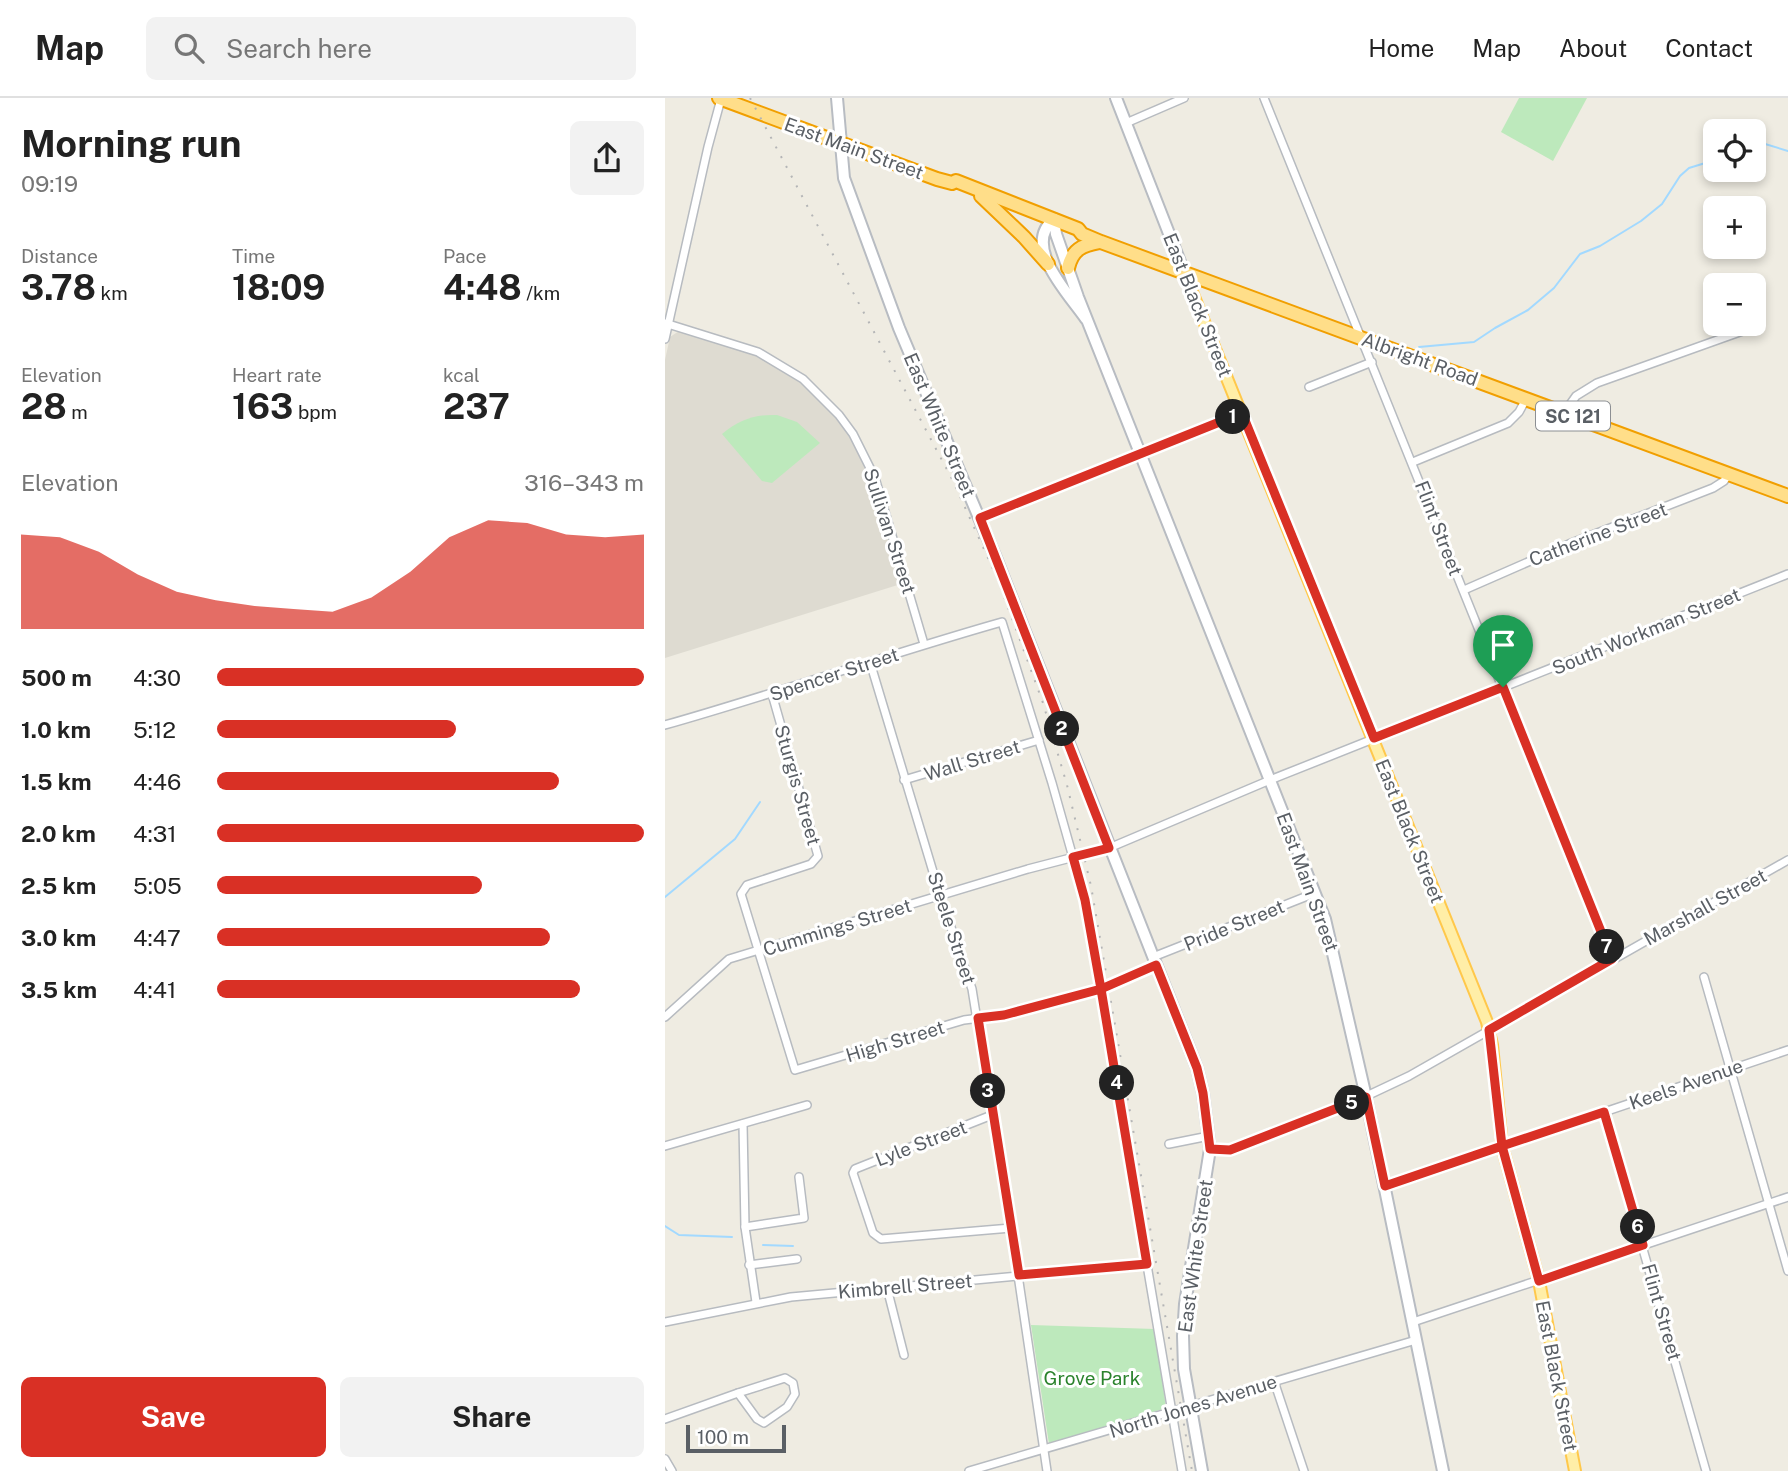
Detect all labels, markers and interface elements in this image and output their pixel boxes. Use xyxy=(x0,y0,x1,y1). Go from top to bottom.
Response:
search box xyxy=(146,17,636,80)
text: Map xyxy=(35,29,104,67)
icon: search xyxy=(170,29,208,67)
text: Search here xyxy=(226,33,372,64)
text: Home xyxy=(1368,34,1434,62)
text: Map xyxy=(1472,34,1521,62)
text: About xyxy=(1559,34,1627,62)
text: Contact xyxy=(1665,34,1753,62)
street label: East Main Street xyxy=(781,113,927,183)
map controls xyxy=(1703,119,1766,336)
button: locate xyxy=(1703,119,1766,182)
text: Morning run xyxy=(21,121,242,166)
button: share xyxy=(570,121,644,195)
text: 09:19 xyxy=(21,170,78,197)
button: + xyxy=(1703,196,1766,259)
street label: East Black Street xyxy=(1159,230,1237,380)
text: Distance xyxy=(21,245,98,267)
text: Time xyxy=(232,245,275,267)
text: Pace xyxy=(443,245,486,267)
text: 3.78 xyxy=(21,267,96,308)
text: 18:09 xyxy=(232,267,325,308)
text: 4:48 xyxy=(443,267,522,308)
button: − xyxy=(1703,273,1766,336)
text: km xyxy=(96,282,128,304)
text: /km xyxy=(522,282,560,304)
street label: Albright Road xyxy=(1359,328,1481,390)
street label: East White Street xyxy=(900,349,980,501)
text: Elevation xyxy=(21,364,102,386)
text: Heart rate xyxy=(232,364,322,386)
text: kcal xyxy=(443,364,480,386)
text: 28 xyxy=(21,386,67,427)
text: 163 xyxy=(232,386,293,427)
text: 237 xyxy=(443,386,510,427)
pin: 1 xyxy=(1215,400,1251,434)
text: m xyxy=(67,401,88,423)
text: bpm xyxy=(293,401,337,423)
road number: SC 121 xyxy=(1536,402,1610,430)
text: 1 xyxy=(1228,405,1237,427)
street label: Sullivan Street xyxy=(859,465,921,597)
text: Elevation xyxy=(21,469,119,496)
text: 316–343 m xyxy=(524,469,644,496)
street label: Flint Street xyxy=(1411,477,1467,579)
street label: Catherine Street xyxy=(1526,498,1670,570)
street label: South Workman Street xyxy=(1549,583,1743,679)
pin xyxy=(1473,615,1533,687)
icon: arrive xyxy=(1484,626,1522,664)
street label: Spencer Street xyxy=(767,643,901,705)
text: 500 m xyxy=(21,664,92,691)
text: 4:30 xyxy=(133,664,181,691)
pin: 2 xyxy=(1045,712,1079,746)
text: 1.0 km xyxy=(21,716,91,743)
text: 5:12 xyxy=(133,716,176,743)
text: 2 xyxy=(1055,717,1068,739)
street label: Sturgis Street xyxy=(770,722,826,848)
street label: Wall Street xyxy=(921,735,1023,785)
street label: East Black Street xyxy=(1371,756,1449,906)
text: 1.5 km xyxy=(21,768,92,795)
text: 4:46 xyxy=(133,768,181,795)
street label: East Main Street xyxy=(1273,809,1343,955)
text: 2.0 km xyxy=(21,820,96,847)
text: 4:31 xyxy=(133,820,177,847)
street label: Marshall Street xyxy=(1640,864,1770,950)
street label: Steele Street xyxy=(923,869,981,987)
text: 2.5 km xyxy=(21,872,96,899)
text: 5:05 xyxy=(133,872,182,899)
street label: Cummings Street xyxy=(760,894,914,960)
street label: Pride Street xyxy=(1181,895,1287,955)
text: 3.0 km xyxy=(21,924,96,951)
text: 4:47 xyxy=(133,924,181,951)
pin: 7 xyxy=(1590,930,1625,964)
text: 7 xyxy=(1601,935,1612,957)
text: 3.5 km xyxy=(21,976,97,1003)
text: 4:41 xyxy=(133,976,176,1003)
street label: High Street xyxy=(843,1016,947,1066)
street label: Keels Avenue xyxy=(1626,1054,1746,1114)
pin: 4 xyxy=(1099,1066,1135,1100)
text: 4 xyxy=(1110,1071,1123,1093)
pin: 3 xyxy=(971,1074,1005,1108)
text: 3 xyxy=(981,1079,994,1101)
pin: 5 xyxy=(1335,1086,1369,1121)
text: 5 xyxy=(1345,1091,1358,1113)
street label: Lyle Street xyxy=(872,1115,970,1171)
street label: East White Street xyxy=(1173,1178,1217,1334)
pin: 6 xyxy=(1621,1210,1655,1244)
text: 6 xyxy=(1631,1215,1644,1237)
street label: Flint Street xyxy=(1638,1261,1686,1363)
street label: Kimbrell Street xyxy=(837,1269,973,1303)
street label: East Black Street xyxy=(1532,1299,1582,1453)
park label: Grove Park xyxy=(1044,1367,1141,1389)
street label: North Jones Avenue xyxy=(1106,1370,1280,1442)
button: Save xyxy=(21,1377,326,1457)
button: Share xyxy=(340,1377,644,1457)
scale bar xyxy=(686,1422,786,1454)
text: 100 m xyxy=(697,1426,749,1448)

